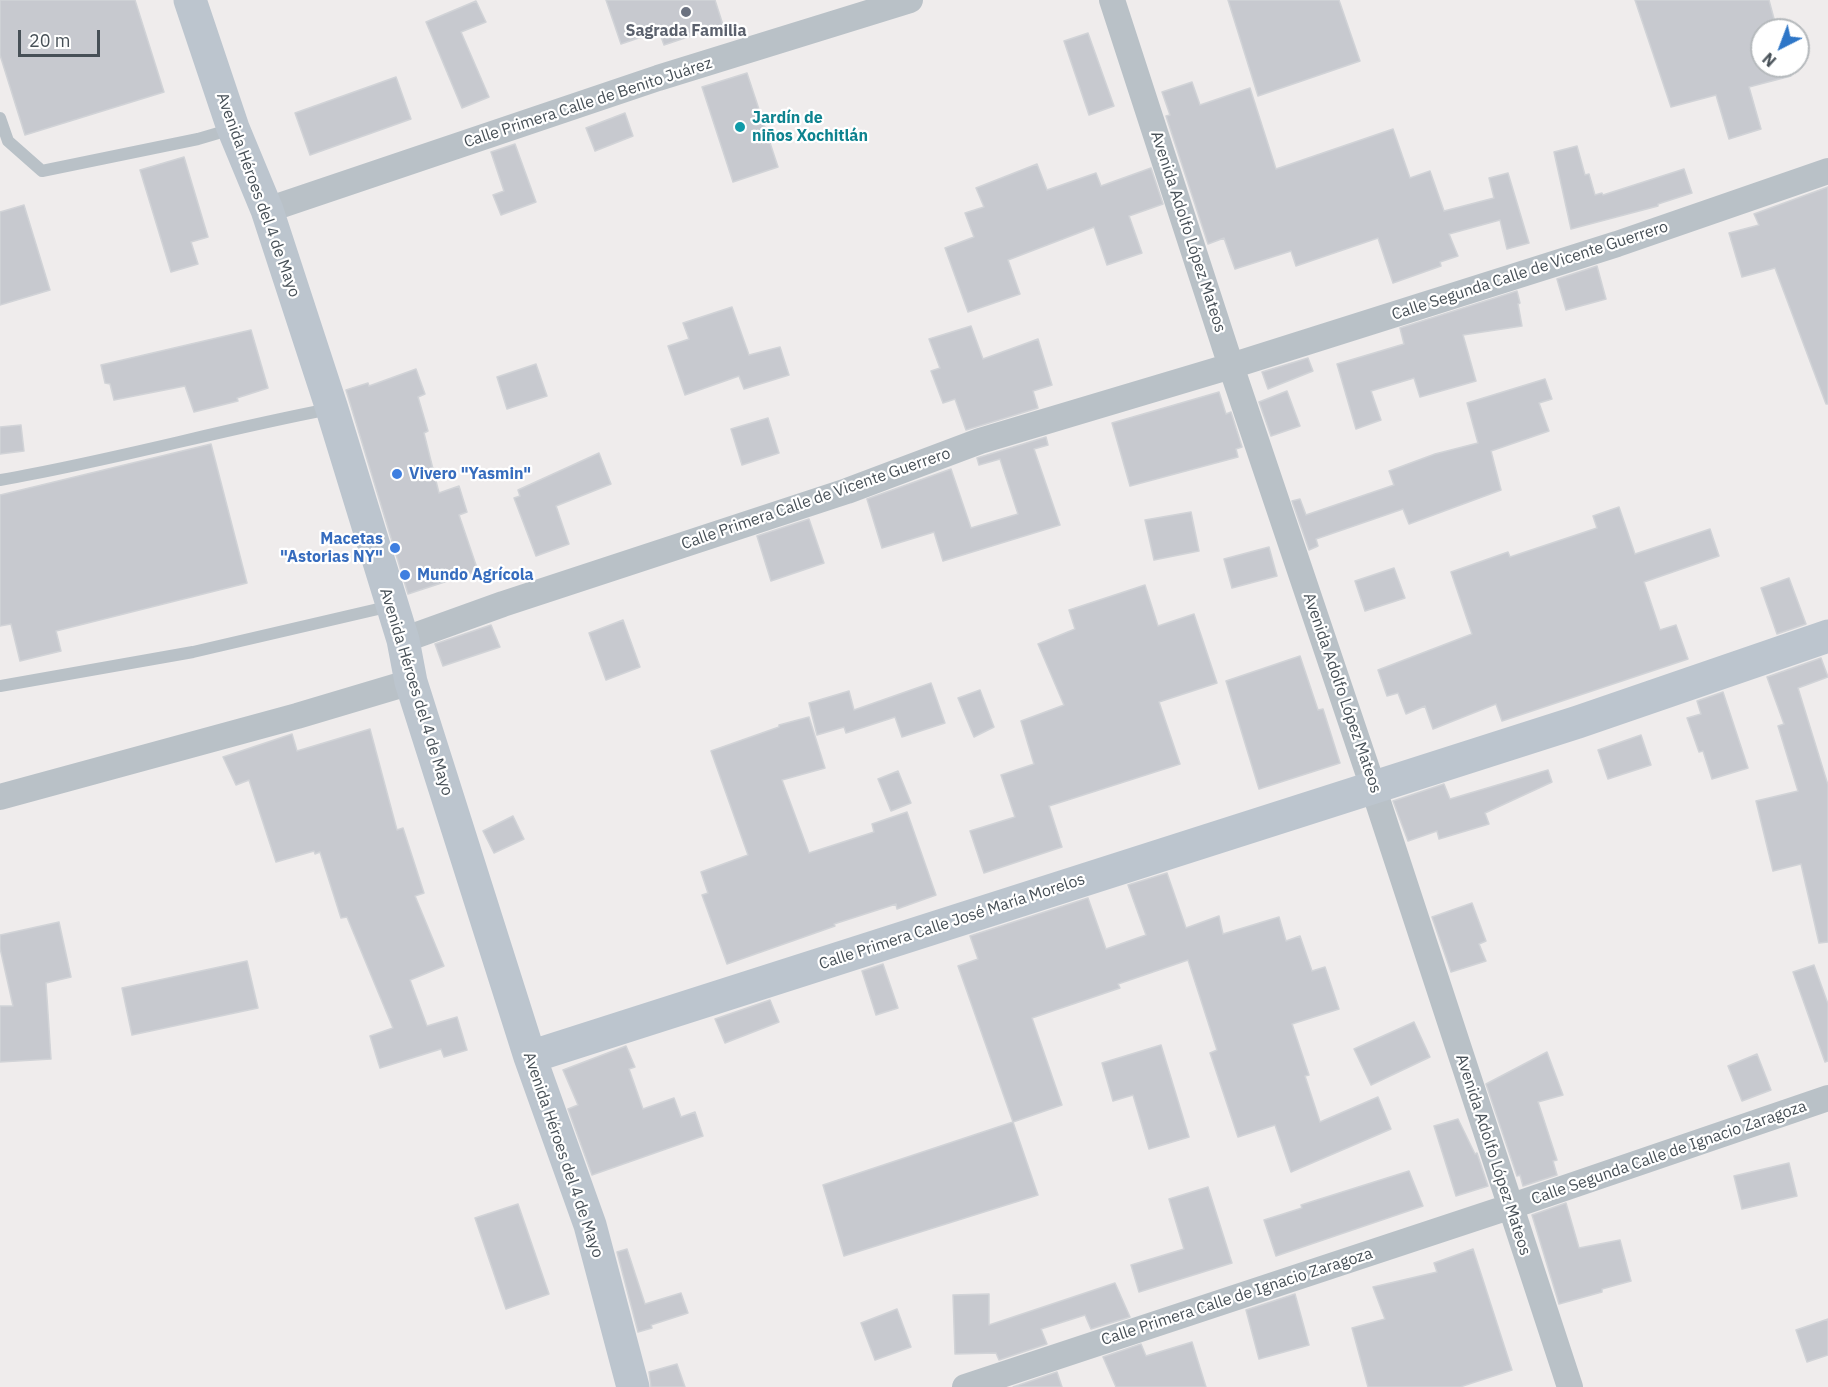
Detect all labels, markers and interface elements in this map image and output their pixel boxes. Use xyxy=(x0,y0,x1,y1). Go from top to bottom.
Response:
marker: Sagrada Familia xyxy=(679,5,693,19)
scale bar xyxy=(21,18,104,56)
north arrow xyxy=(1750,18,1810,78)
place label: Sagrada Familia xyxy=(625,21,747,41)
text: 20 m xyxy=(29,29,71,52)
text: N xyxy=(1758,49,1780,71)
street label: Calle Primera Calle de Benito Juárez xyxy=(462,54,714,152)
street label: Avenida Héroes del 4 de Mayo xyxy=(212,90,304,300)
place label: Jardín de niños Xochitlán xyxy=(752,108,868,146)
marker: Jardín de niños Xochitlán xyxy=(733,120,747,134)
street label: Avenida Adolfo López Mateos xyxy=(1146,129,1230,335)
street label: Calle Segunda Calle de Vicente Guerrero xyxy=(1389,217,1671,325)
street label: Calle Primera Calle de Vicente Guerrero xyxy=(679,444,953,554)
place label: Vivero "Yasmin" xyxy=(409,464,531,484)
marker: Vivero "Yasmin" xyxy=(390,467,404,481)
place label: Macetas "Astorias NY" xyxy=(280,529,383,567)
marker: Macetas "Astorias NY" xyxy=(388,541,402,555)
place label: Mundo Agrícola xyxy=(417,565,534,585)
marker: Mundo Agrícola xyxy=(398,568,412,582)
street label: Avenida Héroes del 4 de Mayo xyxy=(375,586,457,798)
street label: Avenida Adolfo López Mateos xyxy=(1299,590,1385,796)
street label: Calle Primera Calle José María Morelos xyxy=(817,870,1087,974)
street label: Avenida Héroes del 4 de Mayo xyxy=(519,1050,607,1260)
street label: Avenida Adolfo López Mateos xyxy=(1451,1052,1535,1258)
street label: Calle Segunda Calle de Ignacio Zaragoza xyxy=(1529,1097,1809,1209)
street label: Calle Primera Calle de Ignacio Zaragoza xyxy=(1099,1244,1375,1350)

